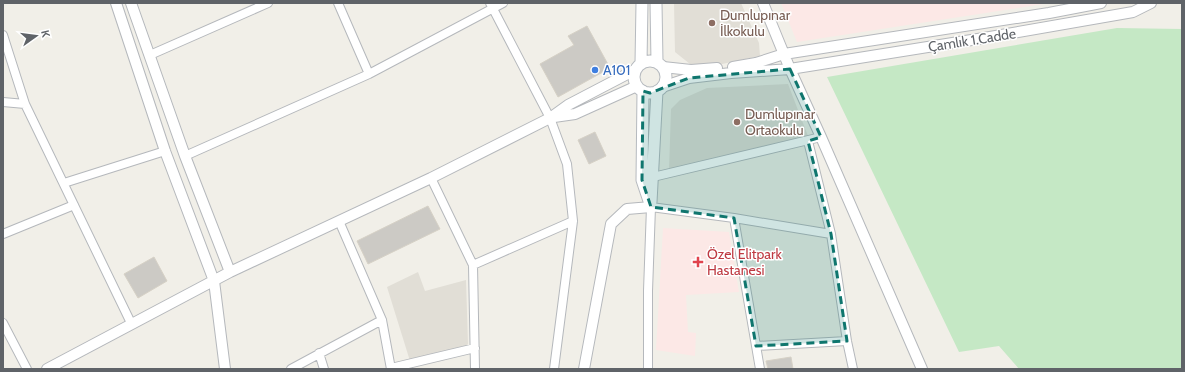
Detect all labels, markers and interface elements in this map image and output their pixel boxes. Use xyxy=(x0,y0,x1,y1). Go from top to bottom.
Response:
place label: Dumlupınar İlkokulu xyxy=(720,6,791,40)
north arrow xyxy=(16,16,56,56)
marker: Dumlupınar İlkokulu xyxy=(707,18,717,28)
street label: Çamlık 1.Cadde xyxy=(927,24,1017,56)
text: K xyxy=(38,29,53,39)
place label: A101 xyxy=(603,61,630,79)
marker: A101 xyxy=(590,65,600,75)
place label: Dumlupınar Ortaokulu xyxy=(745,105,816,139)
marker: Dumlupınar Ortaokulu xyxy=(732,117,742,127)
place label: Özel Elitpark Hastanesi xyxy=(707,245,782,279)
marker: Özel Elitpark Hastanesi xyxy=(692,256,704,268)

